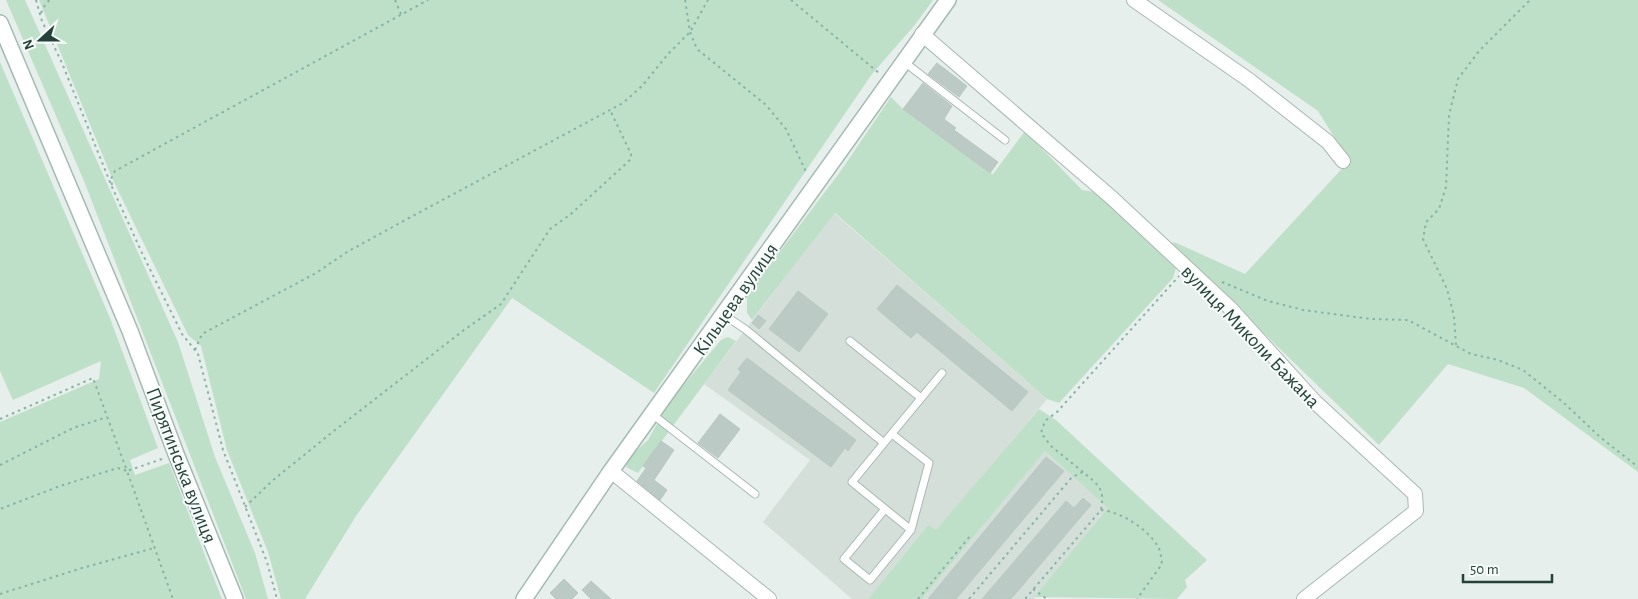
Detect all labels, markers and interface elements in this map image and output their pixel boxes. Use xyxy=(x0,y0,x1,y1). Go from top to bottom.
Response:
north arrow xyxy=(15,15,65,65)
text: N xyxy=(21,37,37,51)
street label: Кільцева вулиця xyxy=(690,240,782,359)
street label: вулиця Миколи Бажана xyxy=(1177,261,1323,412)
street label: Пирятинська вулиця xyxy=(142,385,220,546)
scale bar xyxy=(1463,552,1552,584)
text: 50 m xyxy=(1470,562,1499,577)

